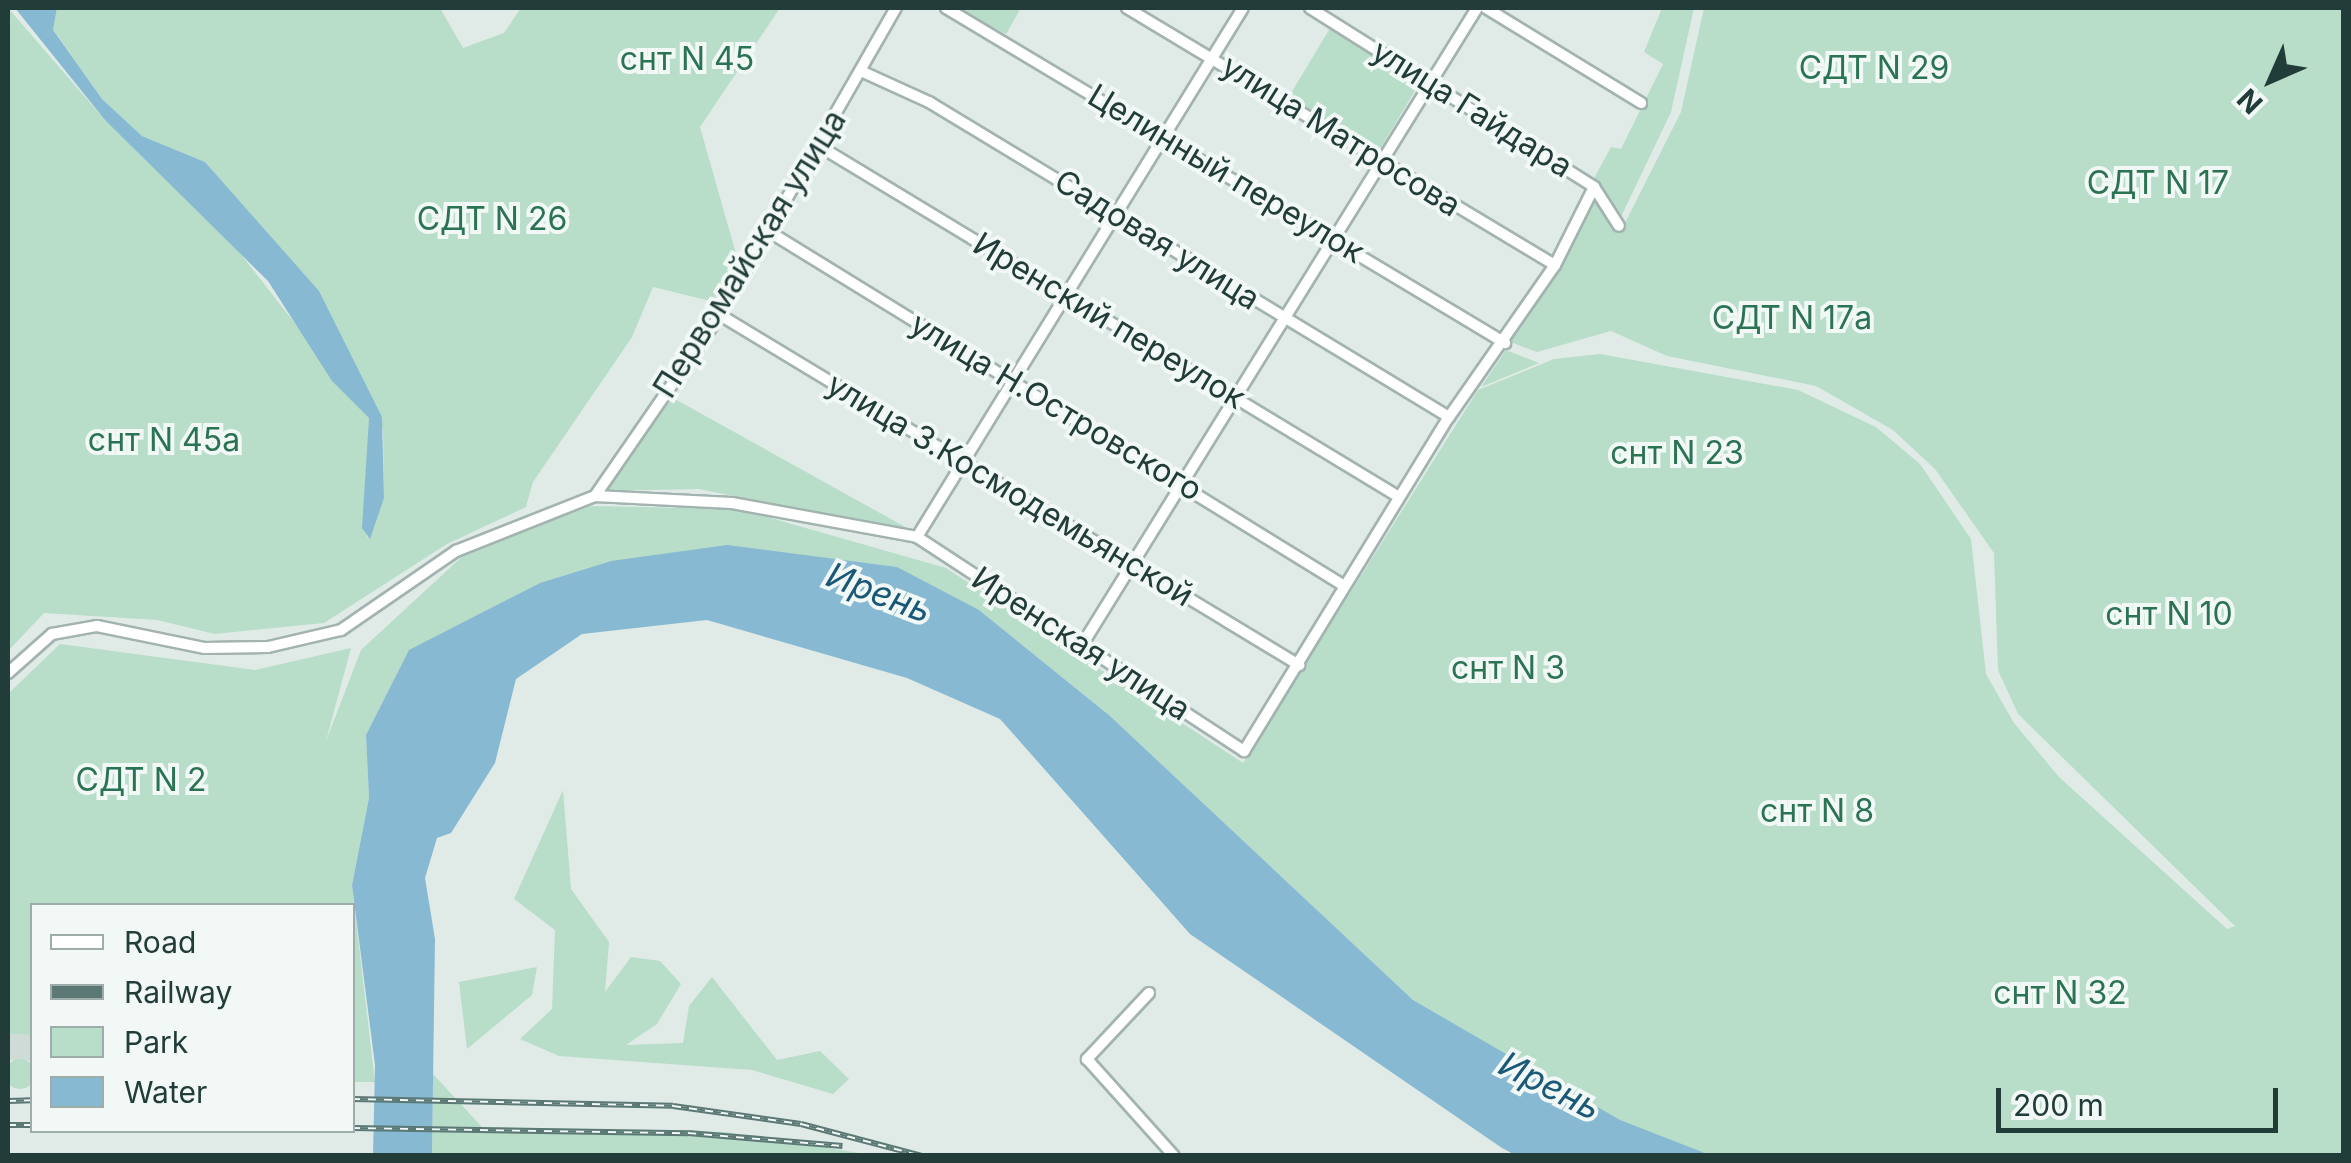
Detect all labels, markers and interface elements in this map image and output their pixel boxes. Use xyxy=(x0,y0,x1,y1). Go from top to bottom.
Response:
north arrow xyxy=(2221,30,2321,130)
street label: улица Гайдара xyxy=(1365,32,1579,186)
park label: снт N 45 xyxy=(620,40,754,78)
street label: улица Матросова xyxy=(1214,47,1468,225)
park label: СДТ N 29 xyxy=(1799,49,1949,87)
street label: Целинный переулок xyxy=(1081,76,1371,272)
text: N xyxy=(2230,82,2269,121)
street label: Первомайская улица xyxy=(646,103,854,405)
street label: Садовая улица xyxy=(1047,162,1267,318)
park label: СДТ N 17 xyxy=(2087,164,2229,202)
park label: СДТ N 26 xyxy=(417,200,567,238)
street label: Иренский переулок xyxy=(966,225,1252,417)
park label: СДТ N 17а xyxy=(1713,299,1871,337)
street label: улица Н.Островского xyxy=(903,305,1209,509)
street label: улица З.Космодемьянской xyxy=(820,365,1200,615)
park label: снт N 45а xyxy=(88,421,240,459)
park label: снт N 23 xyxy=(1610,434,1744,472)
water label: Ирень xyxy=(821,553,937,631)
street label: Иренская улица xyxy=(965,559,1197,729)
park label: снт N 10 xyxy=(2105,595,2233,633)
park label: снт N 3 xyxy=(1451,649,1565,687)
park label: СДТ N 2 xyxy=(76,761,206,799)
park label: снт N 8 xyxy=(1760,792,1874,830)
legend xyxy=(30,903,355,1133)
text: Road xyxy=(124,924,196,960)
text: Railway xyxy=(124,974,232,1010)
park label: снт N 32 xyxy=(1993,974,2127,1012)
text: Park xyxy=(124,1024,188,1060)
water label: Ирень xyxy=(1492,1042,1608,1128)
scale bar xyxy=(2001,1068,2284,1130)
text: Water xyxy=(124,1074,207,1110)
text: 200 m xyxy=(2013,1087,2104,1123)

